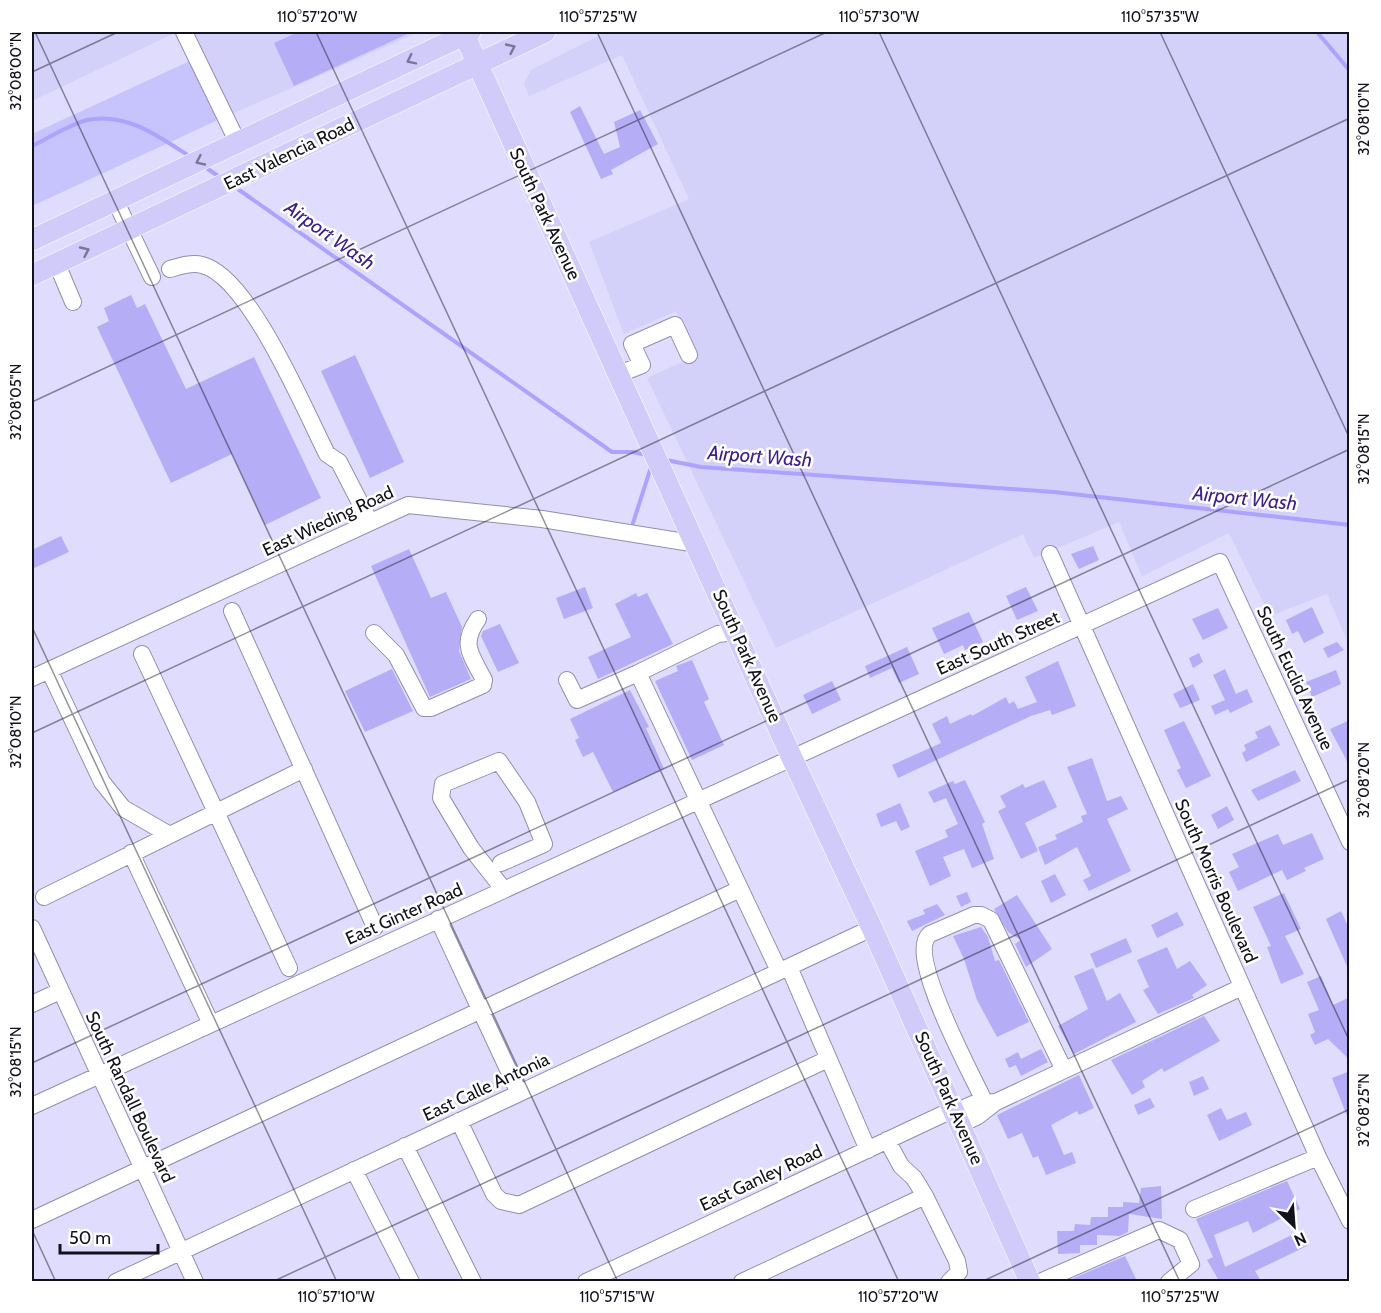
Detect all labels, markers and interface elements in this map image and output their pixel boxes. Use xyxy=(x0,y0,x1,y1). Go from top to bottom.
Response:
text: 110°57'20"W xyxy=(277,8,358,26)
text: 110°57'25"W xyxy=(559,8,638,26)
text: 110°57'30"W xyxy=(839,8,920,26)
text: 110°57'35"W xyxy=(1121,8,1200,26)
text: 32°08'00"N xyxy=(7,32,25,110)
one-way arrow xyxy=(505,43,516,55)
one-way arrow xyxy=(407,52,418,64)
text: 32°08'10"N xyxy=(1355,82,1373,156)
street label: East Valencia Road xyxy=(220,113,358,195)
street label: South Park Avenue xyxy=(505,144,585,284)
one-way arrow xyxy=(195,154,206,166)
water label: Airport Wash xyxy=(279,195,380,275)
one-way arrow xyxy=(78,246,89,258)
text: 32°08'05"N xyxy=(7,364,25,440)
text: 32°08'15"N xyxy=(1355,414,1373,484)
water label: Airport Wash xyxy=(706,440,813,472)
water label: Airport Wash xyxy=(1191,480,1298,515)
street label: East Wieding Road xyxy=(259,481,397,561)
street label: South Park Avenue xyxy=(708,586,786,726)
street label: South Euclid Avenue xyxy=(1252,603,1338,753)
street label: East South Street xyxy=(933,606,1063,680)
text: 32°08'10"N xyxy=(7,695,25,769)
text: 32°08'20"N xyxy=(1355,742,1373,818)
street label: South Morris Boulevard xyxy=(1170,796,1262,966)
street label: East Ginter Road xyxy=(342,878,466,950)
street label: South Randall Boulevard xyxy=(81,1008,179,1186)
text: 32°08'15"N xyxy=(7,1027,25,1097)
street label: South Park Avenue xyxy=(910,1028,988,1168)
street label: East Calle Antonia xyxy=(419,1048,553,1126)
text: 32°08'25"N xyxy=(1355,1073,1373,1147)
street label: East Ganley Road xyxy=(696,1140,826,1216)
north arrow xyxy=(1264,1196,1324,1256)
scale bar xyxy=(60,1217,158,1255)
text: 50 m xyxy=(69,1227,111,1249)
text: N xyxy=(1291,1228,1309,1250)
text: 110°57'10"W xyxy=(297,1288,375,1306)
text: 110°57'15"W xyxy=(580,1288,655,1306)
text: 110°57'20"W xyxy=(858,1288,939,1306)
text: 110°57'25"W xyxy=(1141,1288,1220,1306)

